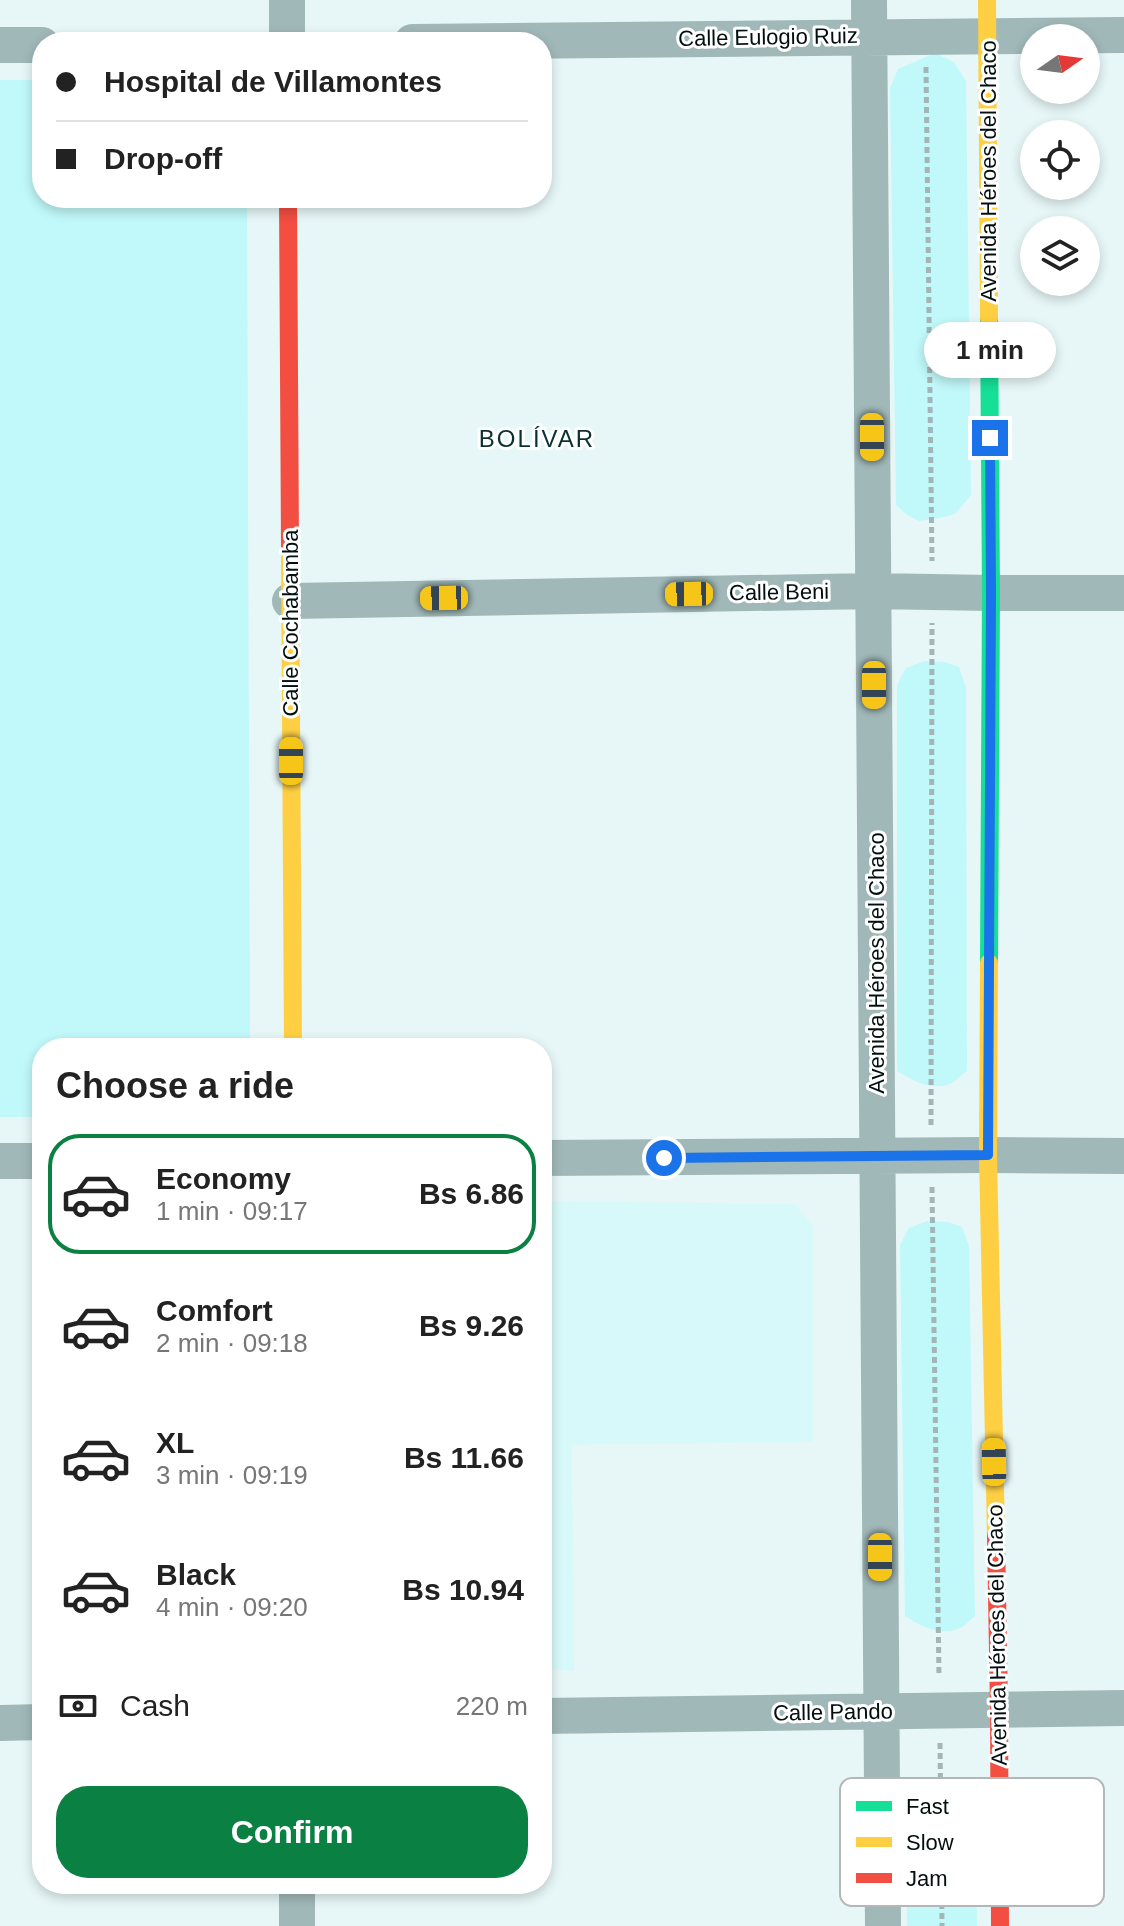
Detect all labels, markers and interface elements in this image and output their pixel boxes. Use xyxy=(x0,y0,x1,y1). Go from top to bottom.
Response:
street label: Calle Eulogio Ruiz xyxy=(678,23,858,51)
north arrow xyxy=(1020,24,1100,104)
map controls xyxy=(1020,24,1100,296)
street label: Avenida Héroes del Chaco xyxy=(976,40,1001,302)
text: Hospital de Villamontes xyxy=(104,65,442,98)
button: locate xyxy=(1020,120,1100,200)
text: Drop-off xyxy=(104,142,222,175)
button: layers xyxy=(1020,216,1100,296)
callout: 1 min xyxy=(924,322,1056,378)
text: 1 min xyxy=(956,335,1024,365)
car xyxy=(860,413,884,461)
route end xyxy=(972,420,1008,456)
district label: BOLÍVAR xyxy=(479,425,595,452)
street label: Calle Cochabamba xyxy=(278,529,303,717)
street label: Calle Beni xyxy=(729,579,829,605)
car xyxy=(665,582,713,606)
car xyxy=(420,586,468,610)
car xyxy=(862,661,886,709)
car xyxy=(279,737,303,785)
street label: Avenida Héroes del Chaco xyxy=(864,832,889,1094)
text: Choose a ride xyxy=(56,1065,294,1106)
route start xyxy=(646,1140,682,1176)
icon: car xyxy=(60,1158,132,1230)
text: Economy xyxy=(156,1162,291,1195)
text: Bs 6.86 xyxy=(419,1177,524,1210)
text: 1 min · 09:17 xyxy=(156,1196,308,1226)
icon: car xyxy=(60,1290,132,1362)
text: Comfort xyxy=(156,1294,273,1327)
text: Bs 9.26 xyxy=(419,1309,524,1342)
text: 2 min · 09:18 xyxy=(156,1328,308,1358)
icon: car xyxy=(60,1422,132,1494)
text: XL xyxy=(156,1426,194,1459)
car xyxy=(982,1438,1006,1486)
text: Bs 11.66 xyxy=(404,1441,524,1474)
text: 3 min · 09:19 xyxy=(156,1460,308,1490)
street label: Avenida Héroes del Chaco xyxy=(982,1504,1012,1766)
car xyxy=(868,1533,892,1581)
icon: car xyxy=(60,1554,132,1626)
text: Black xyxy=(156,1558,236,1591)
text: Bs 10.94 xyxy=(402,1573,524,1606)
text: 4 min · 09:20 xyxy=(156,1592,308,1622)
icon: cash xyxy=(56,1684,100,1728)
text: Cash xyxy=(120,1689,190,1722)
text: 220 m xyxy=(456,1691,528,1721)
street label: Calle Pando xyxy=(773,1698,893,1726)
legend xyxy=(840,1778,1104,1906)
button: Confirm xyxy=(56,1786,528,1878)
text: Fast xyxy=(906,1794,949,1819)
text: Slow xyxy=(906,1830,954,1855)
text: Jam xyxy=(906,1866,948,1891)

